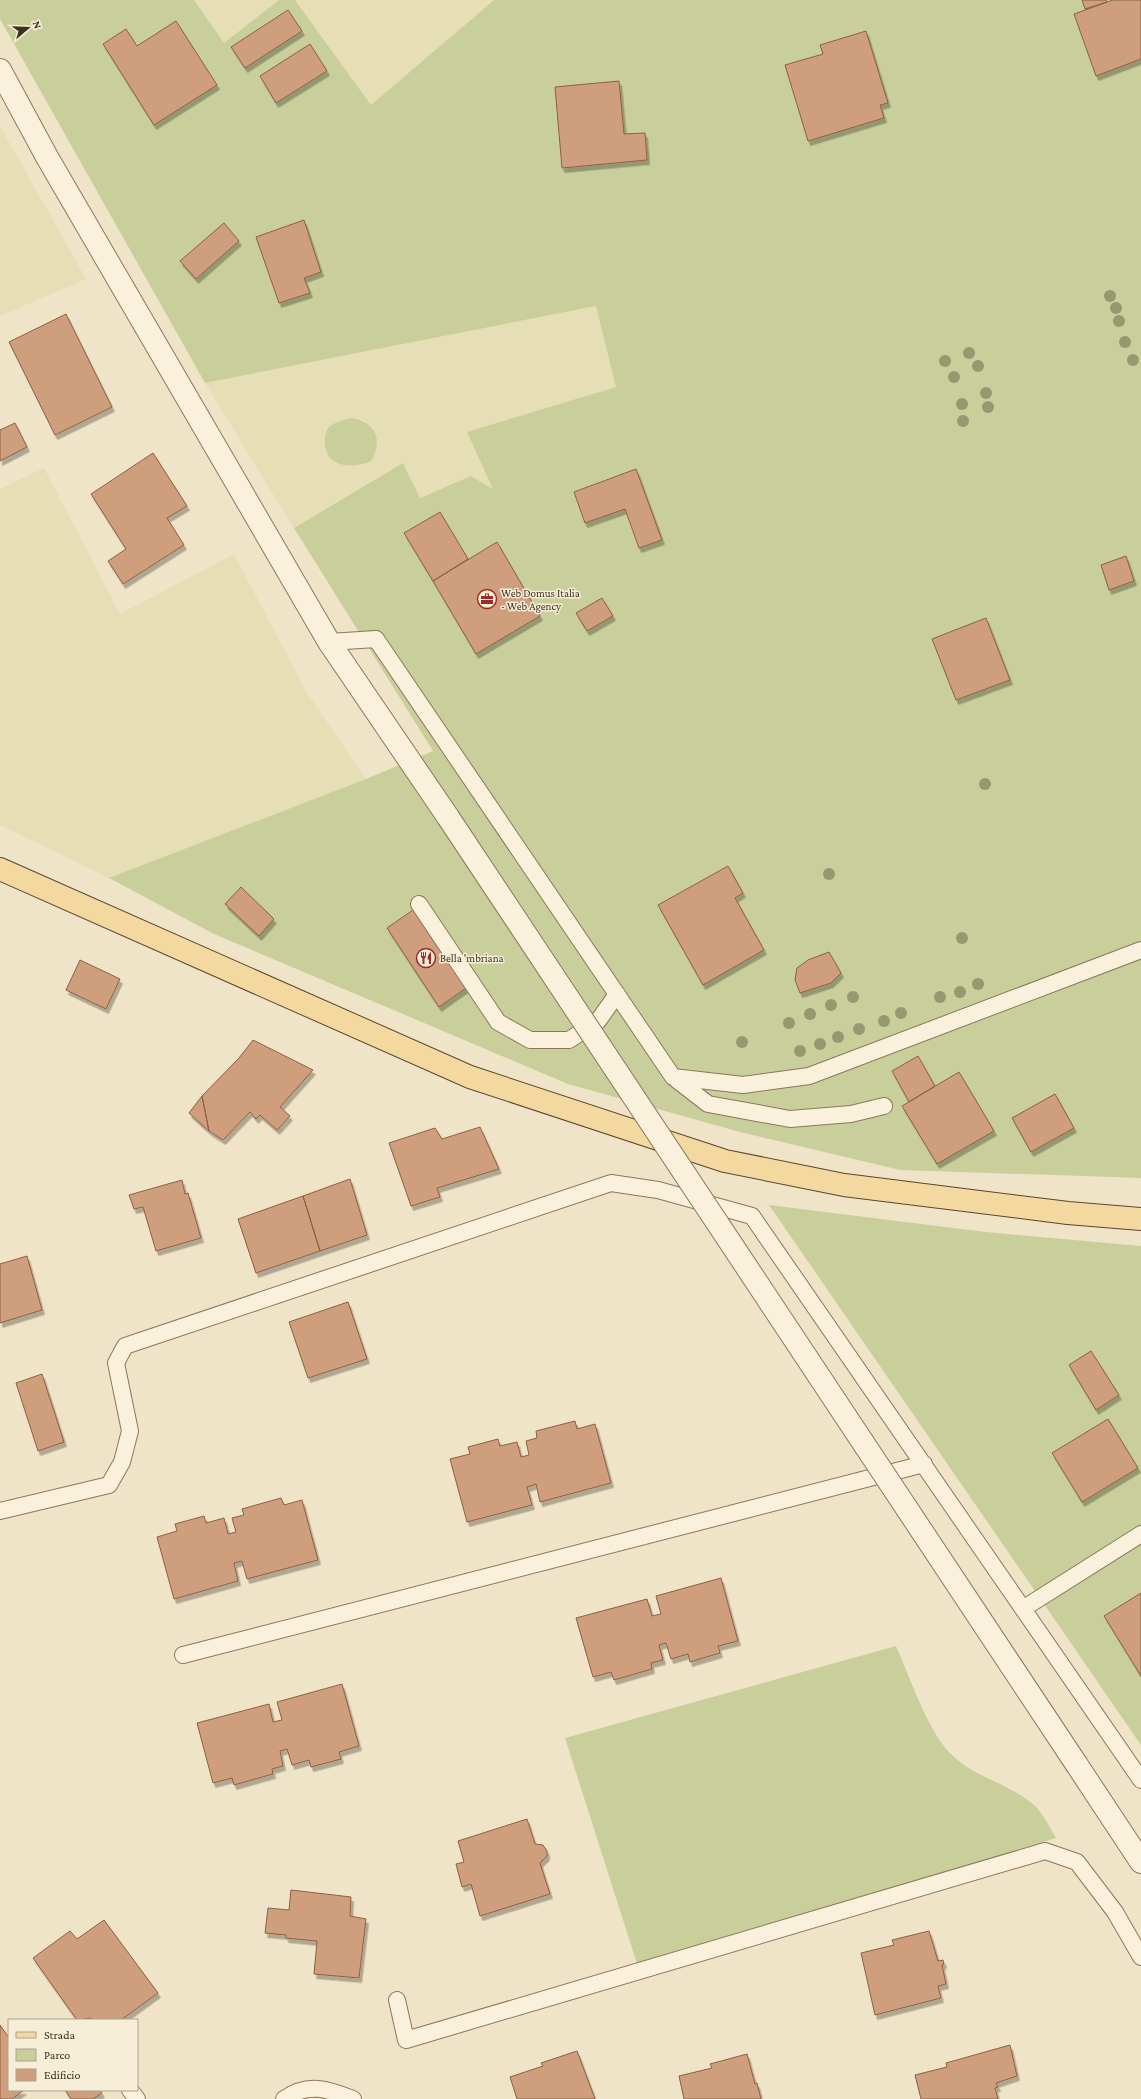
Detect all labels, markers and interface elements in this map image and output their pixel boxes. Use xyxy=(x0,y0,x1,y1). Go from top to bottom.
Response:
north arrow xyxy=(8,8,48,48)
text: N xyxy=(31,19,45,31)
place label: Web Domus Italia - Web Agency xyxy=(501,587,580,613)
office icon: Web Domus Italia - Web Agency xyxy=(476,588,498,610)
restaurant icon: Bella 'mbriana xyxy=(415,947,437,969)
place label: Bella 'mbriana xyxy=(440,952,504,964)
legend xyxy=(8,2019,138,2091)
text: Strada xyxy=(44,2028,75,2042)
text: Parco xyxy=(44,2048,70,2062)
text: Edificio xyxy=(44,2068,81,2082)

